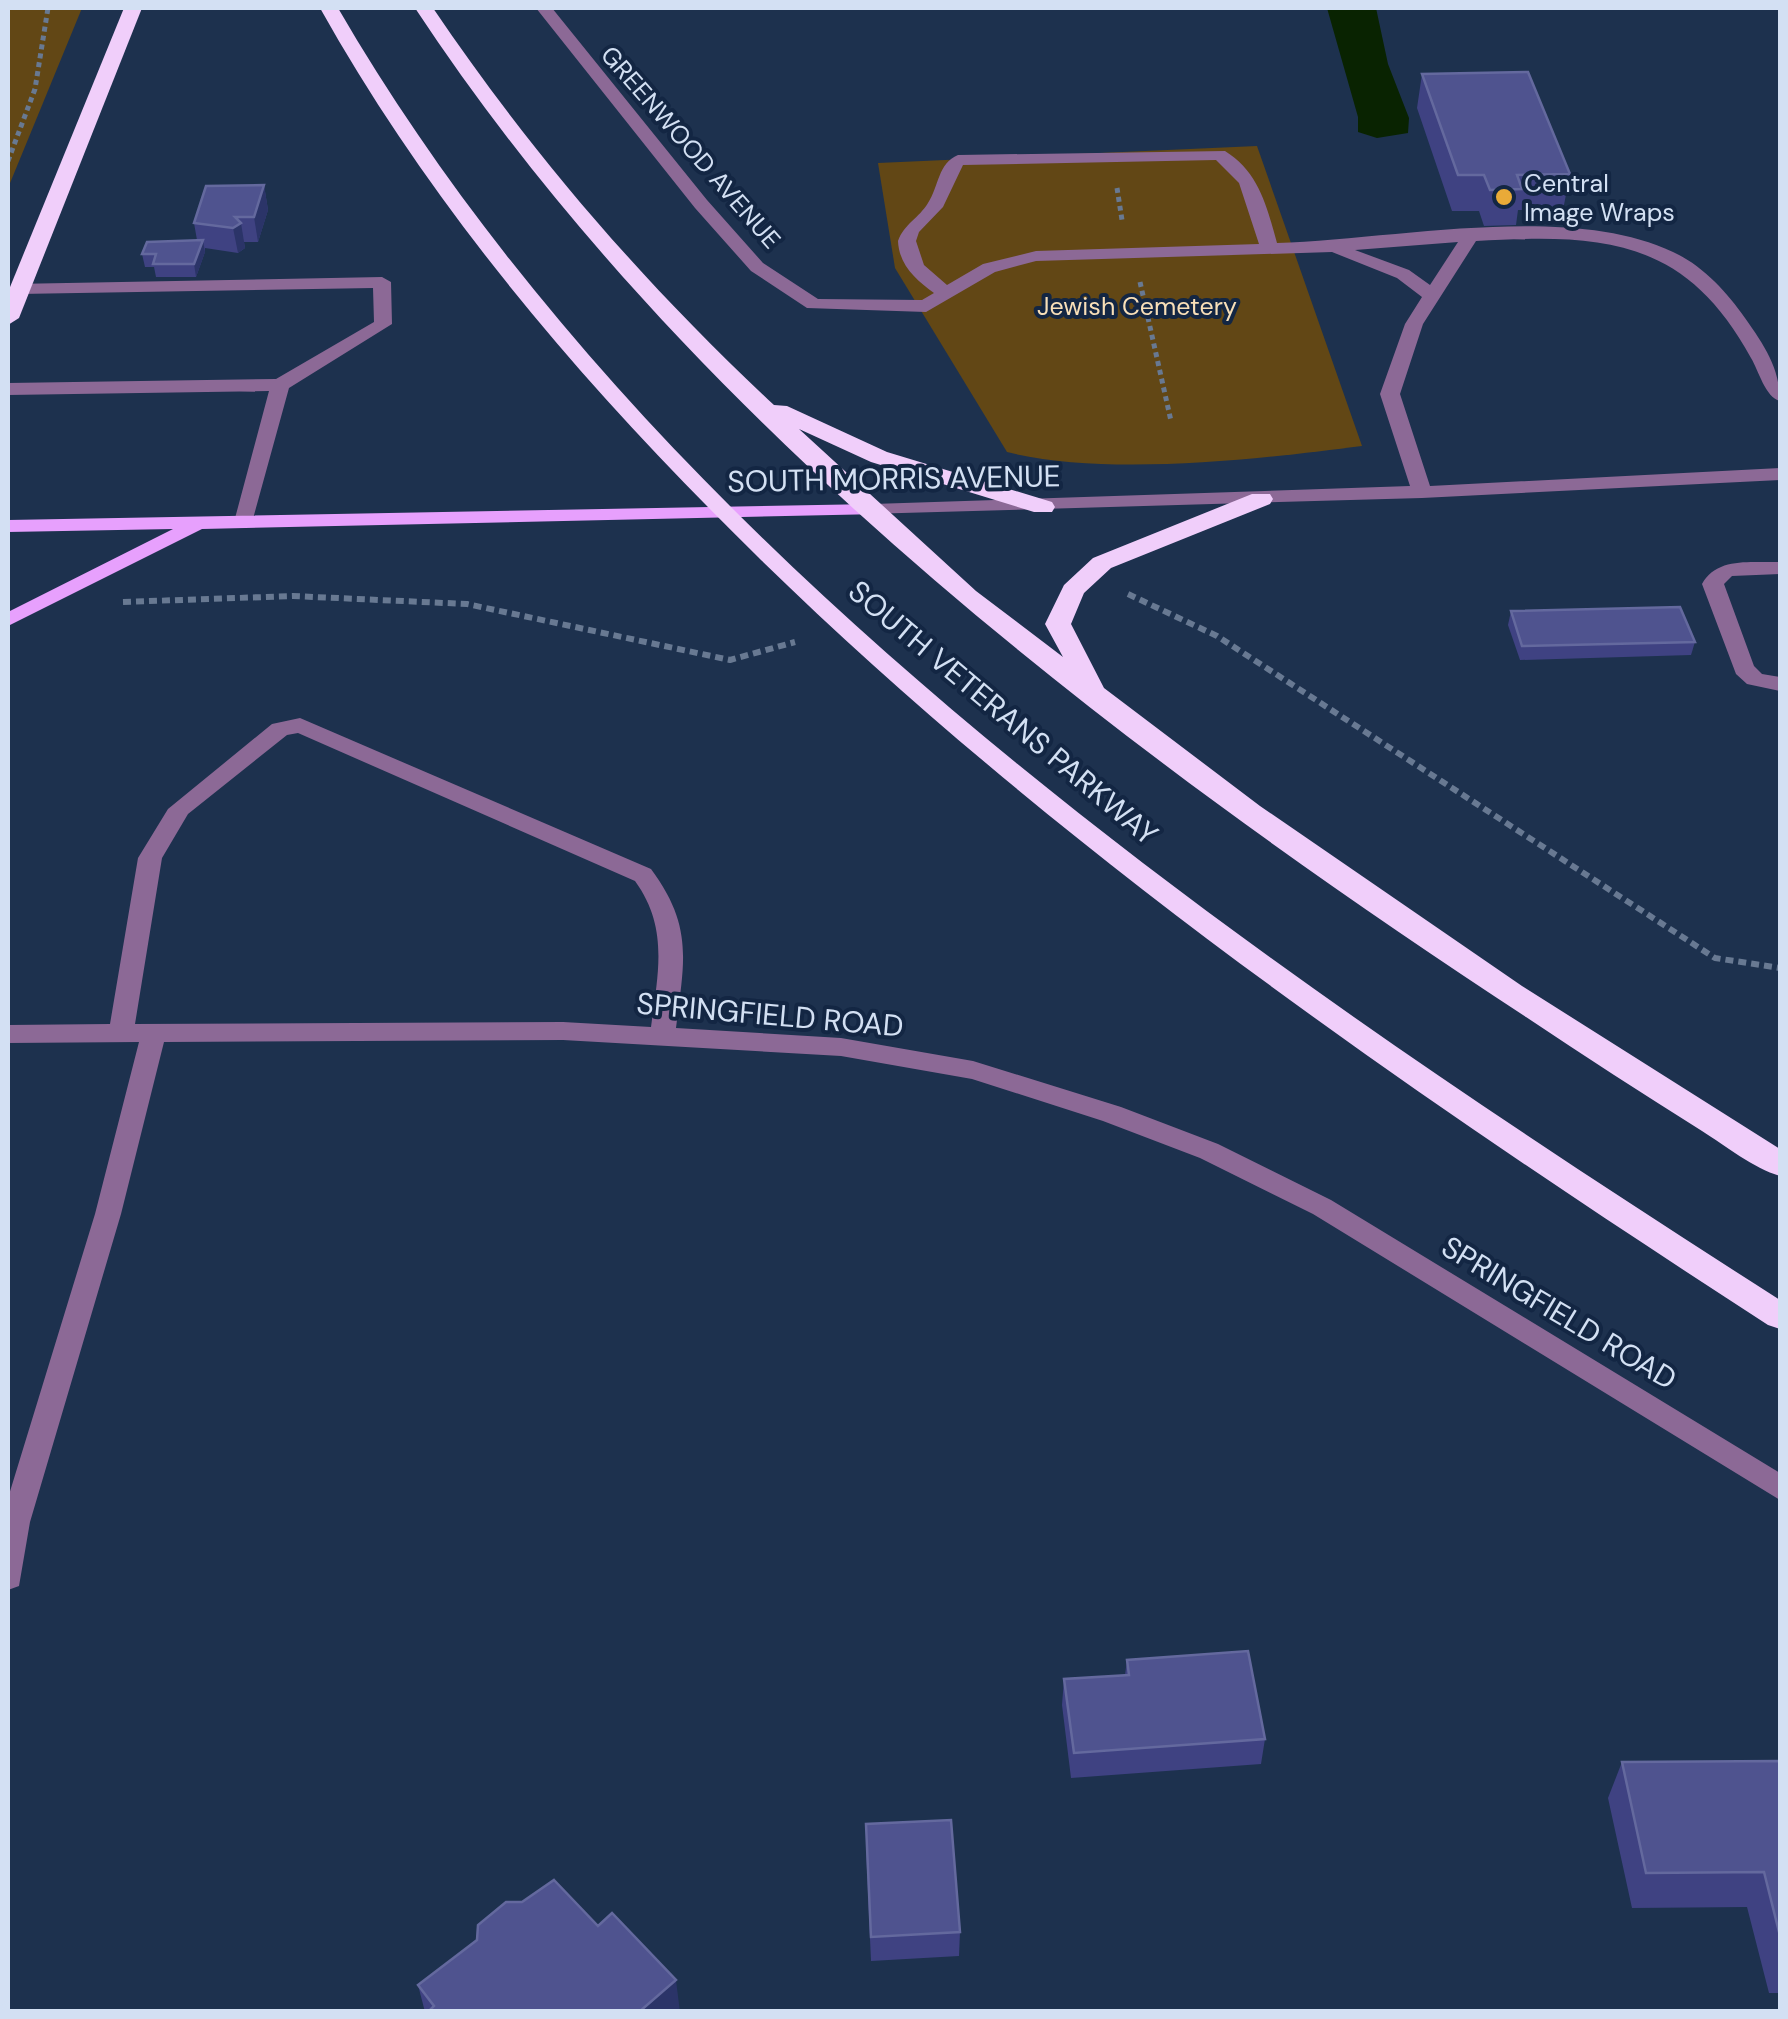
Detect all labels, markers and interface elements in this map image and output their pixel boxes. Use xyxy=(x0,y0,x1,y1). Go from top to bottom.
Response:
street label: GREENWOOD AVENUE xyxy=(593,39,788,256)
place label: Central Image Wraps xyxy=(1524,167,1675,229)
marker: Central Image Wraps xyxy=(1493,186,1515,208)
park label: Jewish Cemetery xyxy=(1037,290,1237,323)
street label: SOUTH MORRIS AVENUE xyxy=(727,456,1061,501)
street label: SOUTH VETERANS PARKWAY xyxy=(841,572,1166,854)
street label: SPRINGFIELD ROAD xyxy=(635,983,905,1046)
street label: SPRINGFIELD ROAD xyxy=(1434,1227,1684,1398)

